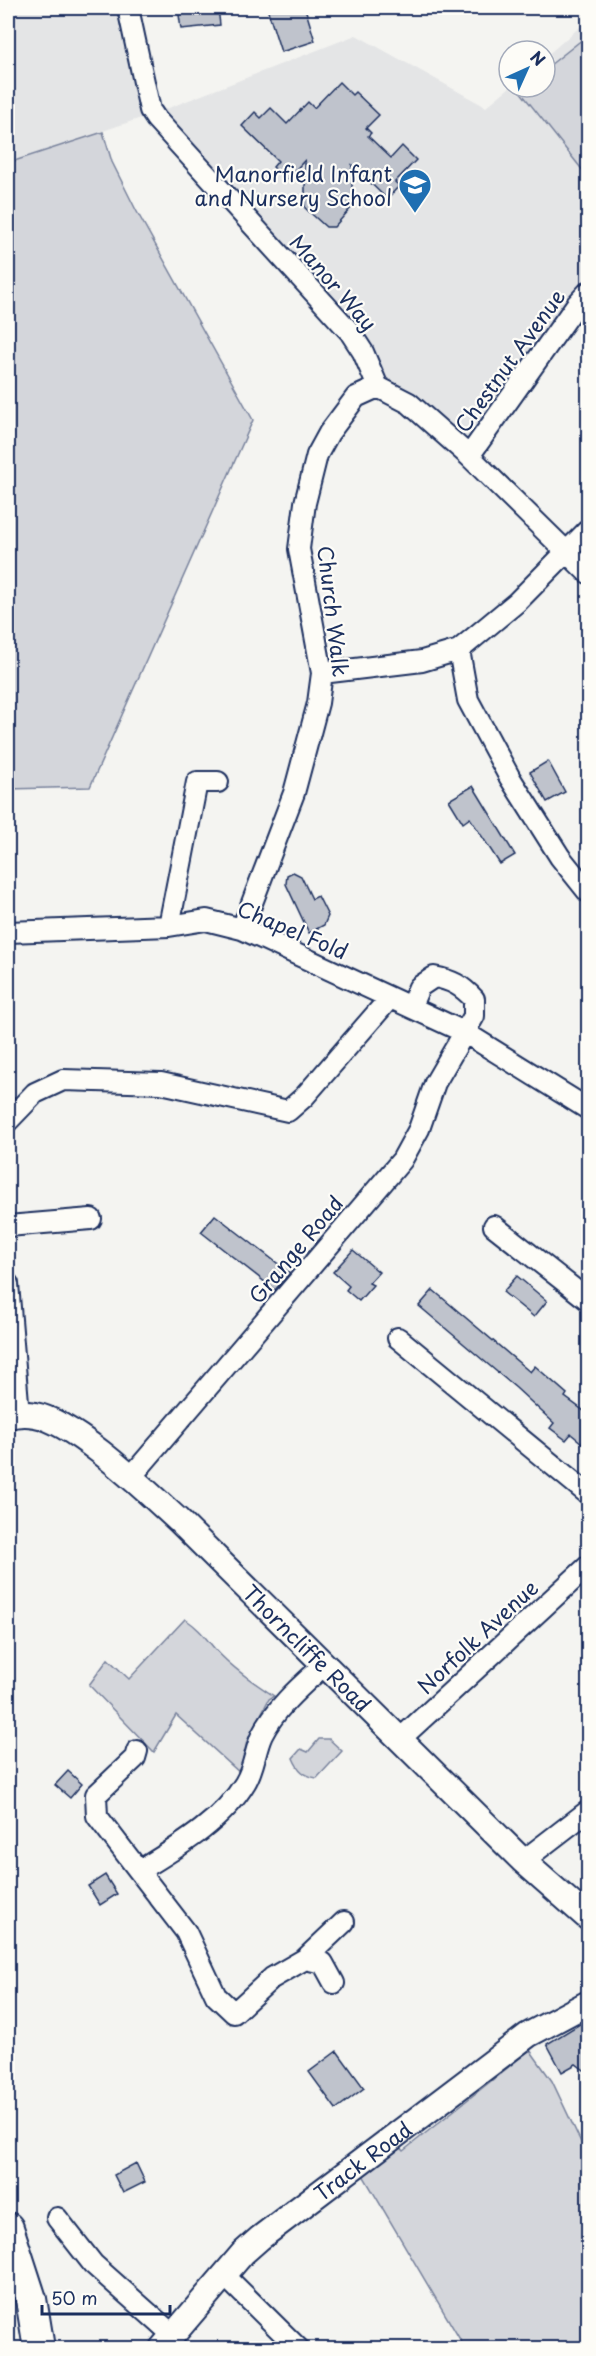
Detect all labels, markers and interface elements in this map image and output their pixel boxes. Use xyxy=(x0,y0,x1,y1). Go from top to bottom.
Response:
north arrow xyxy=(497,39,557,99)
text: N xyxy=(525,45,551,71)
place label: Manorfield Infant and Nursery School xyxy=(195,157,392,213)
school or university icon: Manorfield Infant and Nursery School xyxy=(397,167,433,214)
street label: Manor Way xyxy=(283,226,385,338)
street label: Chestnut Avenue xyxy=(446,282,572,438)
street label: Church Walk xyxy=(310,544,358,678)
street label: Chapel Fold xyxy=(233,891,353,967)
street label: Grange Road xyxy=(240,1188,350,1310)
street label: Norfolk Avenue xyxy=(409,1571,545,1701)
street label: Thorncliffe Road xyxy=(236,1577,379,1719)
street label: Track Road xyxy=(307,2113,418,2208)
scale bar xyxy=(42,2278,170,2316)
text: 50 m xyxy=(51,2284,98,2311)

